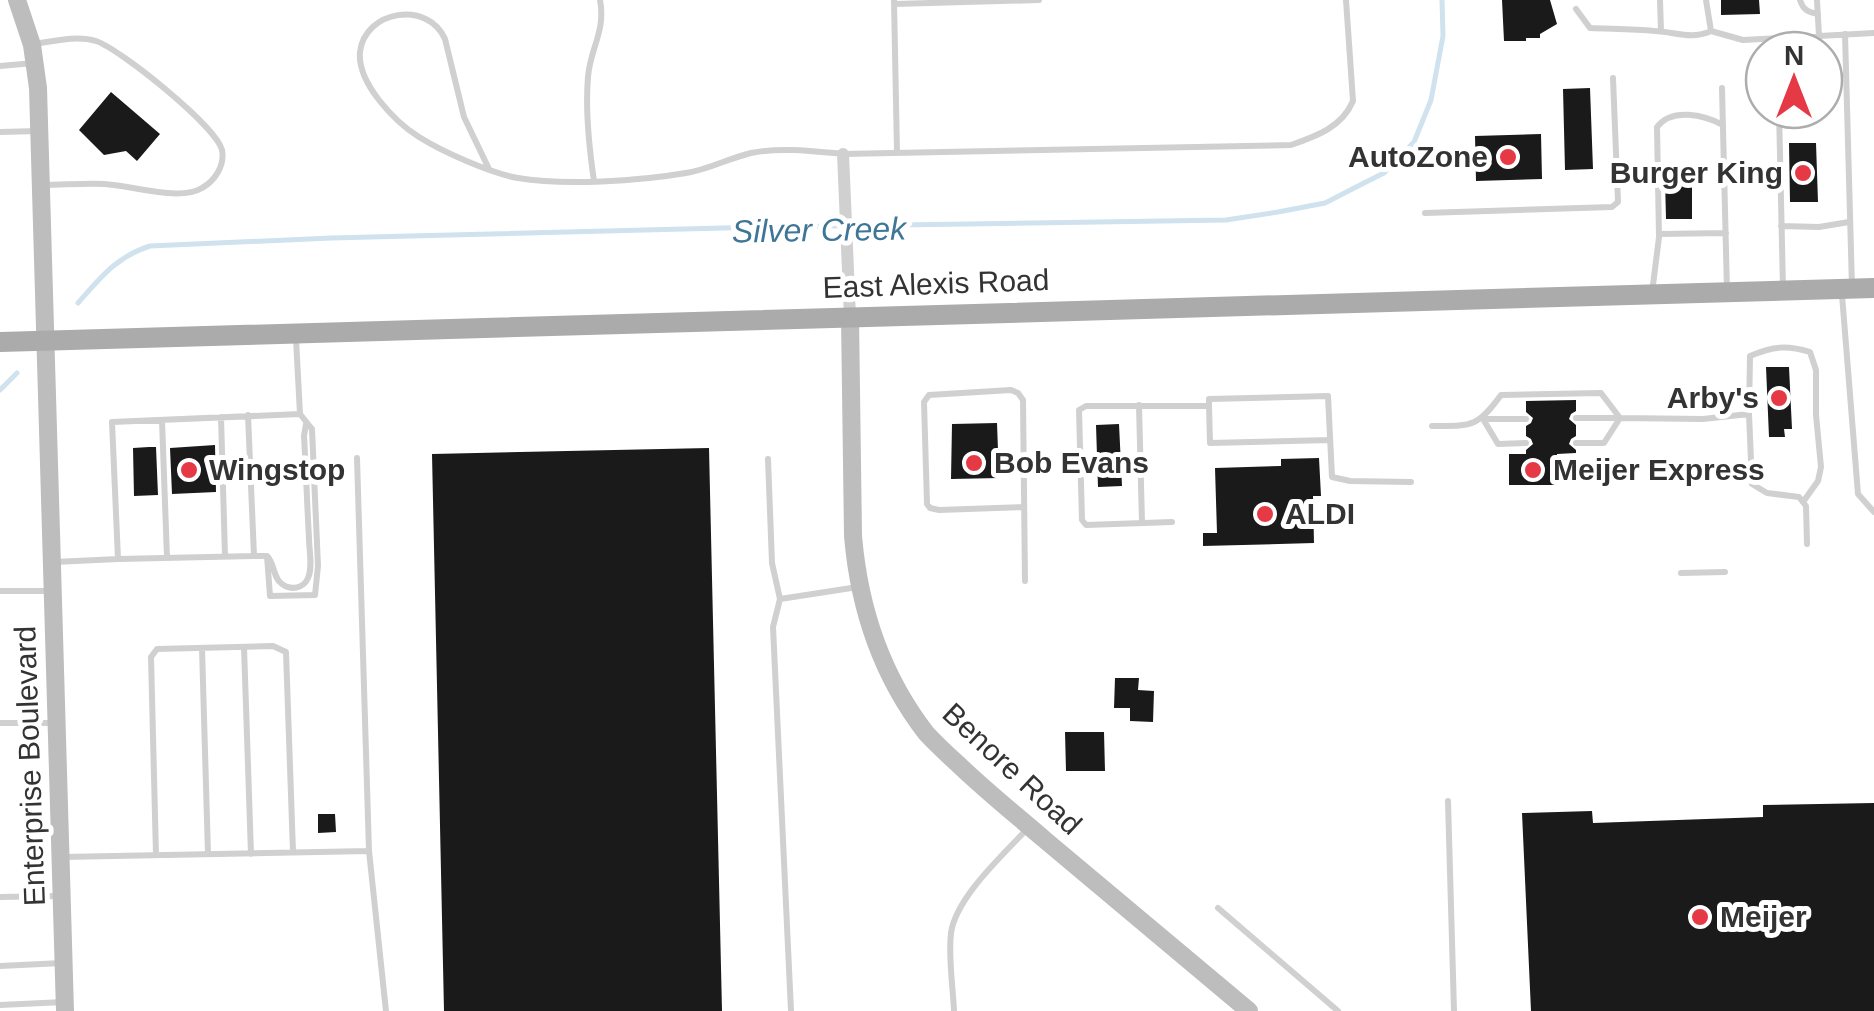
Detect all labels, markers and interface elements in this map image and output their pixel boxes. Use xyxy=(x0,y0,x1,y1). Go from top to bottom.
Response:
north arrow xyxy=(1744,30,1844,130)
text: N xyxy=(1784,40,1804,71)
place label: AutoZone xyxy=(1348,140,1488,173)
marker: AutoZone xyxy=(1497,146,1519,168)
place label: Burger King xyxy=(1610,156,1783,189)
marker: Burger King xyxy=(1792,162,1814,184)
water label: Silver Creek xyxy=(732,210,908,250)
street label: East Alexis Road xyxy=(822,263,1050,304)
place label: Arby's xyxy=(1667,381,1759,414)
marker: Arby's xyxy=(1768,387,1790,409)
place label: Bob Evans xyxy=(994,446,1149,479)
marker: Bob Evans xyxy=(963,452,985,474)
place label: Wingstop xyxy=(209,453,345,486)
place label: Meijer Express xyxy=(1553,453,1765,486)
marker: Wingstop xyxy=(178,459,200,481)
marker: Meijer Express xyxy=(1522,459,1544,481)
place label: ALDI xyxy=(1285,497,1355,530)
marker: ALDI xyxy=(1254,503,1276,525)
street label: Enterprise Boulevard xyxy=(8,625,51,907)
street label: Benore Road xyxy=(936,696,1088,841)
place label: Meijer xyxy=(1720,900,1807,933)
marker: Meijer xyxy=(1689,906,1711,928)

